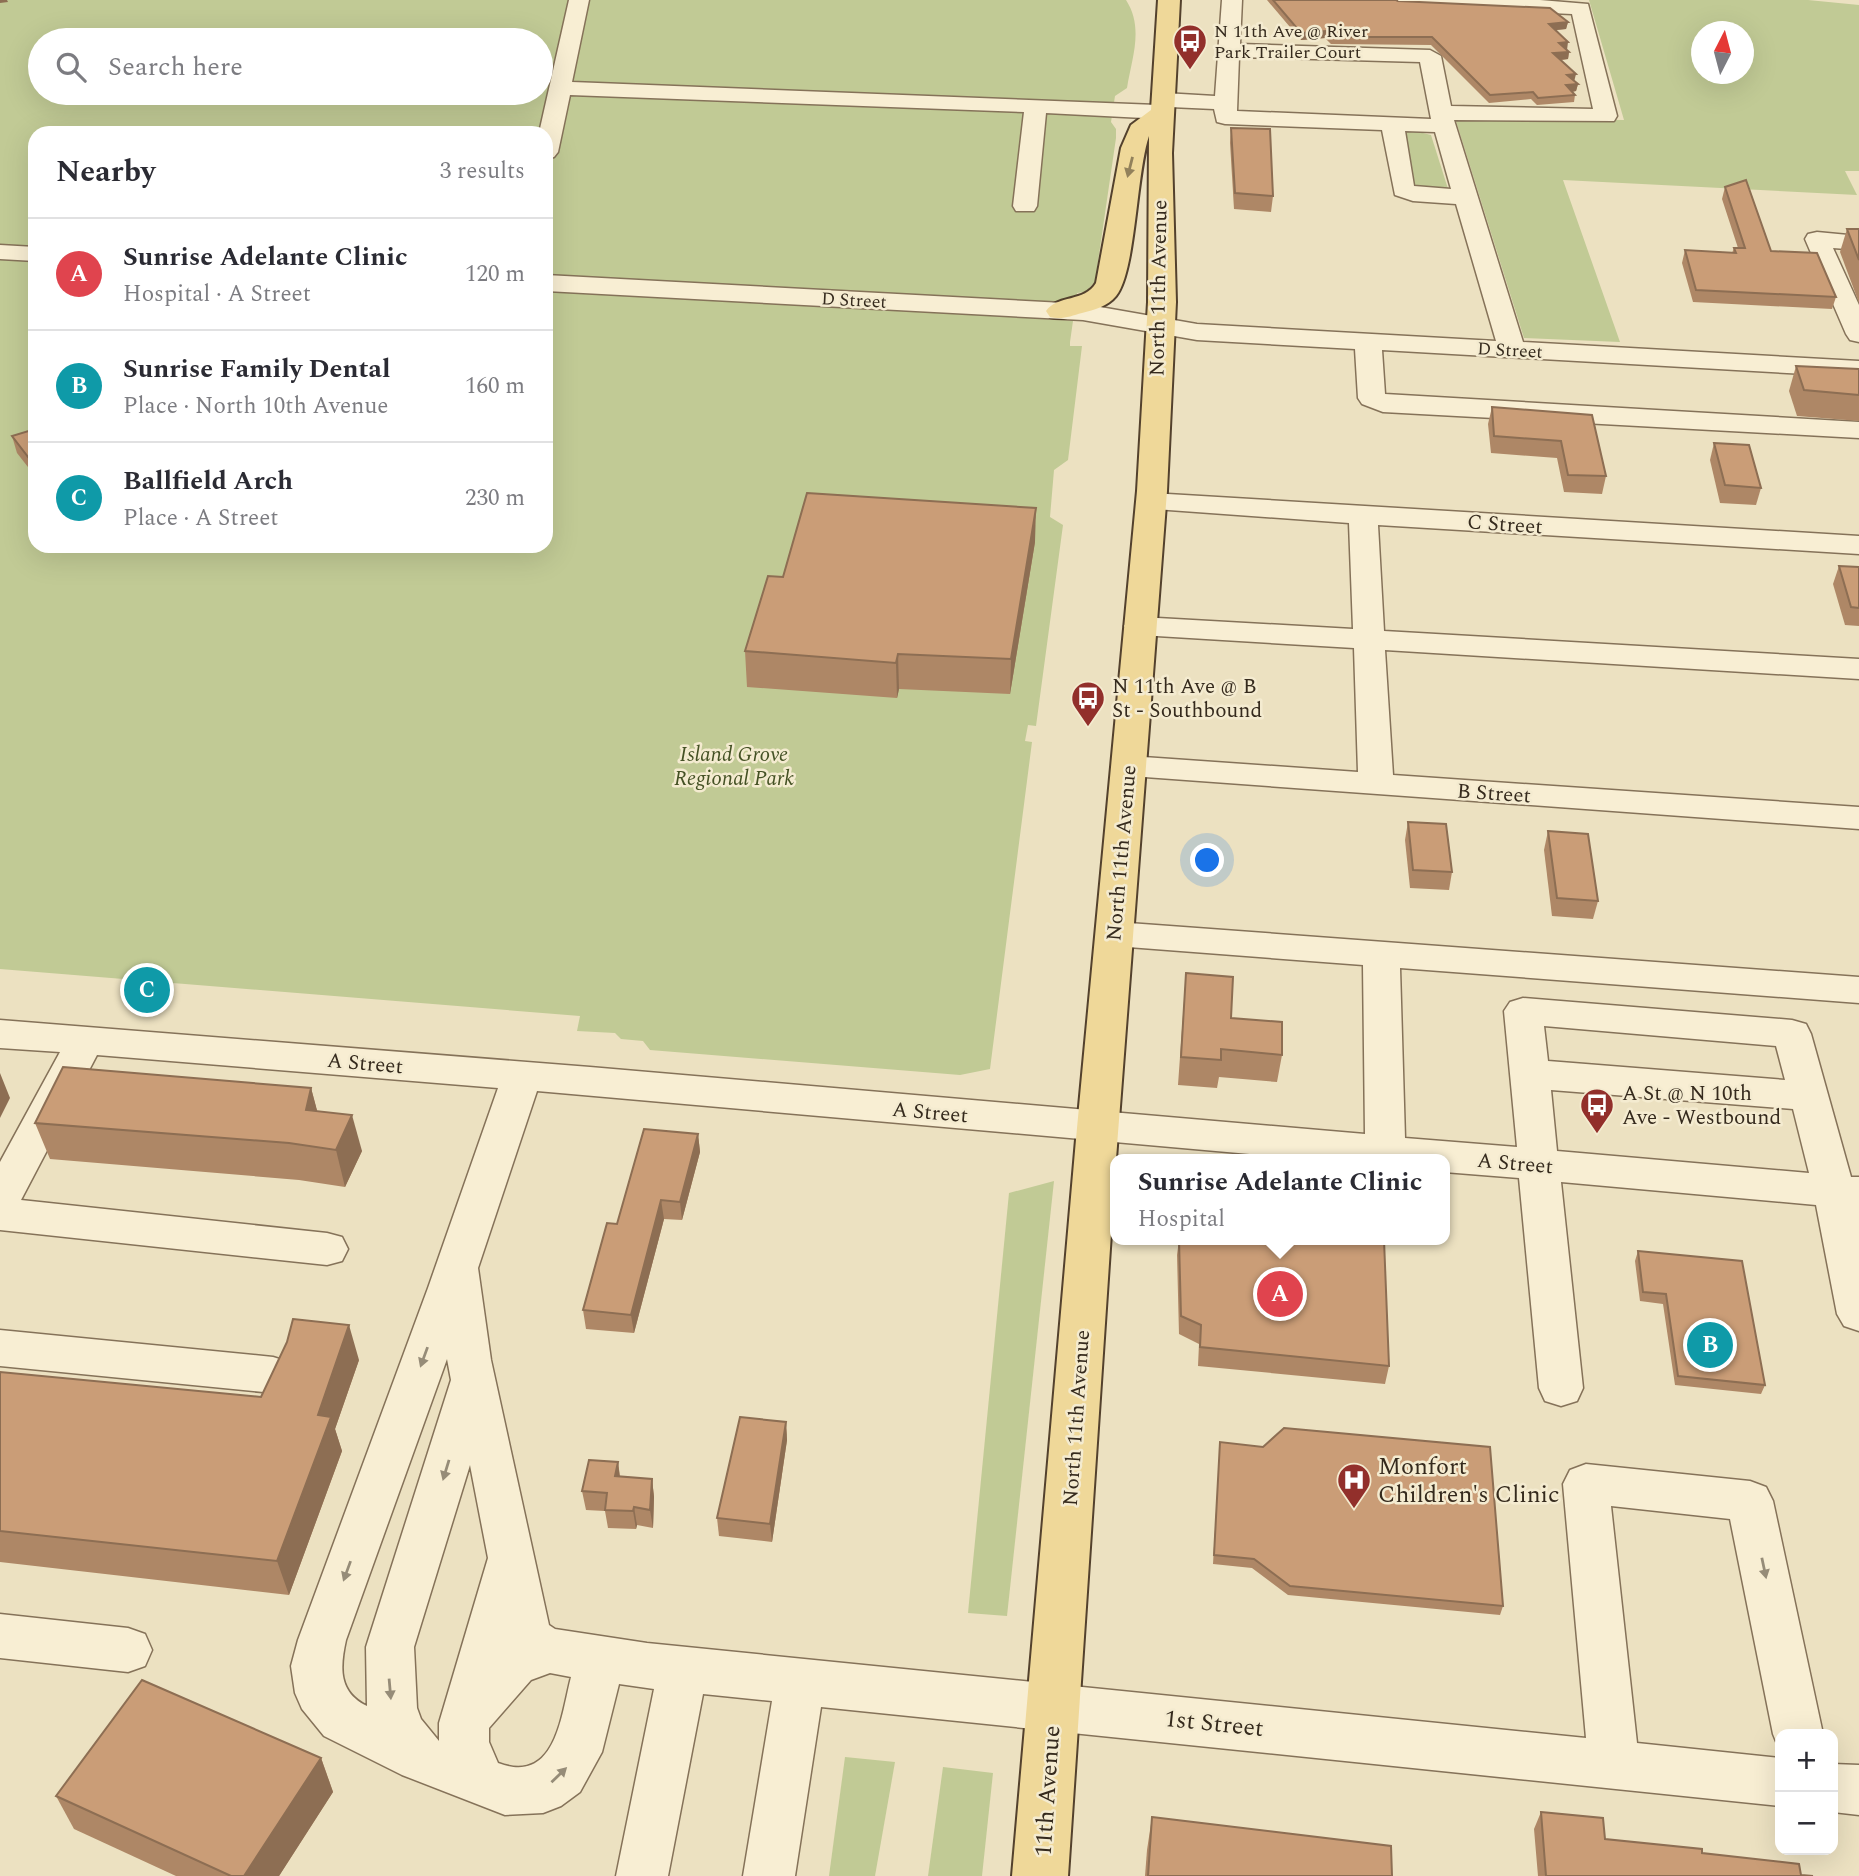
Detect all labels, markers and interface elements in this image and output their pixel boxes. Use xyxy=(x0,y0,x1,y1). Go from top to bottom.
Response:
place label: N 11th Ave @ River Park Trailer Court xyxy=(1214,18,1368,66)
north arrow xyxy=(1691,21,1754,84)
bus stop icon: N 11th Ave @ River Park Trailer Court xyxy=(1171,22,1209,71)
search box xyxy=(28,28,553,105)
text: Search here xyxy=(108,47,243,87)
icon: search xyxy=(52,48,90,86)
text: Nearby xyxy=(56,149,155,195)
text: 3 results xyxy=(440,154,525,189)
one-way arrow xyxy=(1124,156,1135,178)
street label: North 11th Avenue xyxy=(1141,199,1177,377)
text: Sunrise Adelante Clinic xyxy=(123,237,408,277)
text: A xyxy=(70,257,88,292)
text: 120 m xyxy=(465,257,525,292)
text: Hospital · A Street xyxy=(123,277,311,312)
street label: D Street xyxy=(820,285,887,316)
street label: D Street xyxy=(1476,335,1543,366)
text: Sunrise Family Dental xyxy=(123,349,390,389)
text: B xyxy=(71,369,87,404)
text: 160 m xyxy=(465,369,525,404)
text: Place · North 10th Avenue xyxy=(123,389,389,424)
text: Ballfield Arch xyxy=(123,461,293,501)
text: C xyxy=(71,481,87,516)
text: 230 m xyxy=(465,481,525,516)
text: Place · A Street xyxy=(123,501,278,536)
street label: C Street xyxy=(1466,506,1544,544)
place label: N 11th Ave @ B St - Southbound xyxy=(1112,671,1262,727)
bus stop icon: N 11th Ave @ B St - Southbound xyxy=(1069,679,1107,728)
park label: Island Grove Regional Park xyxy=(674,739,794,795)
street label: North 11th Avenue xyxy=(1098,764,1146,942)
street label: B Street xyxy=(1456,775,1532,813)
your location xyxy=(1190,843,1224,877)
pin: C xyxy=(124,964,170,1016)
street label: A Street xyxy=(326,1045,404,1083)
place label: A St @ N 10th Ave - Westbound xyxy=(1622,1078,1781,1134)
bus stop icon: A St @ N 10th Ave - Westbound xyxy=(1578,1086,1616,1135)
street label: A Street xyxy=(891,1094,969,1132)
street label: A Street xyxy=(1476,1145,1554,1183)
popup xyxy=(1110,1154,1450,1245)
text: Sunrise Adelante Clinic xyxy=(1138,1162,1422,1202)
text: Hospital xyxy=(1138,1202,1225,1237)
pin: A xyxy=(1257,1268,1303,1320)
pin: B xyxy=(1687,1319,1733,1371)
street label: North 11th Avenue xyxy=(1055,1329,1099,1507)
one-way arrow xyxy=(418,1346,429,1367)
place label: Monfort Children's Clinic xyxy=(1378,1449,1560,1513)
one-way arrow xyxy=(440,1460,450,1481)
hospital icon: Monfort Children's Clinic xyxy=(1335,1461,1373,1510)
one-way arrow xyxy=(1758,1557,1769,1579)
one-way arrow xyxy=(342,1560,353,1581)
one-way arrow xyxy=(385,1678,396,1700)
street label: 1st Street xyxy=(1162,1701,1265,1747)
street label: 11th Avenue xyxy=(1025,1724,1071,1858)
map controls xyxy=(1775,1729,1838,1855)
button: + xyxy=(1775,1729,1838,1792)
one-way arrow xyxy=(550,1768,567,1784)
button: − xyxy=(1775,1792,1838,1855)

